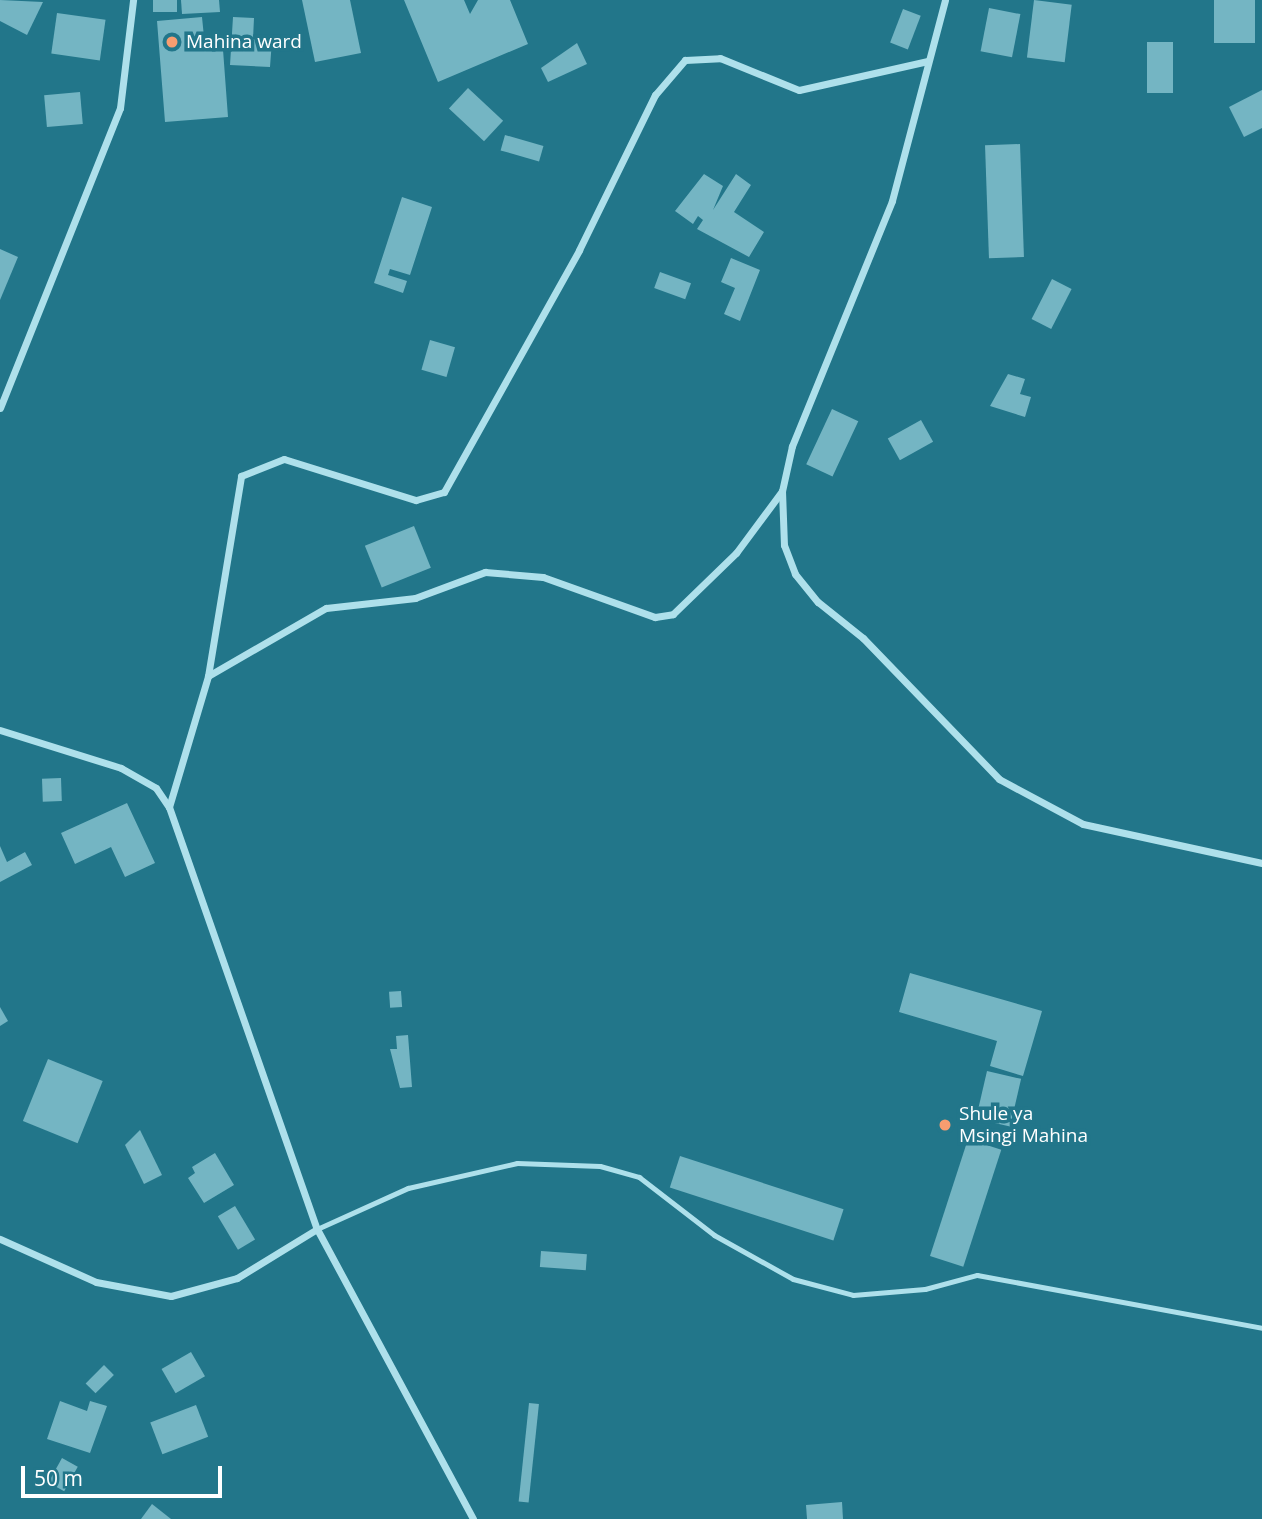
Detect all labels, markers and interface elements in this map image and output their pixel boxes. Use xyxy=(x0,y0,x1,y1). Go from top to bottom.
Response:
place label: Mahina ward xyxy=(186,31,302,53)
marker: Mahina ward xyxy=(164,34,180,50)
place label: Shule ya Msingi Mahina xyxy=(959,1103,1088,1147)
marker: Shule ya Msingi Mahina xyxy=(937,1117,953,1133)
scale bar xyxy=(24,1452,226,1496)
text: 50 m xyxy=(34,1464,83,1492)

